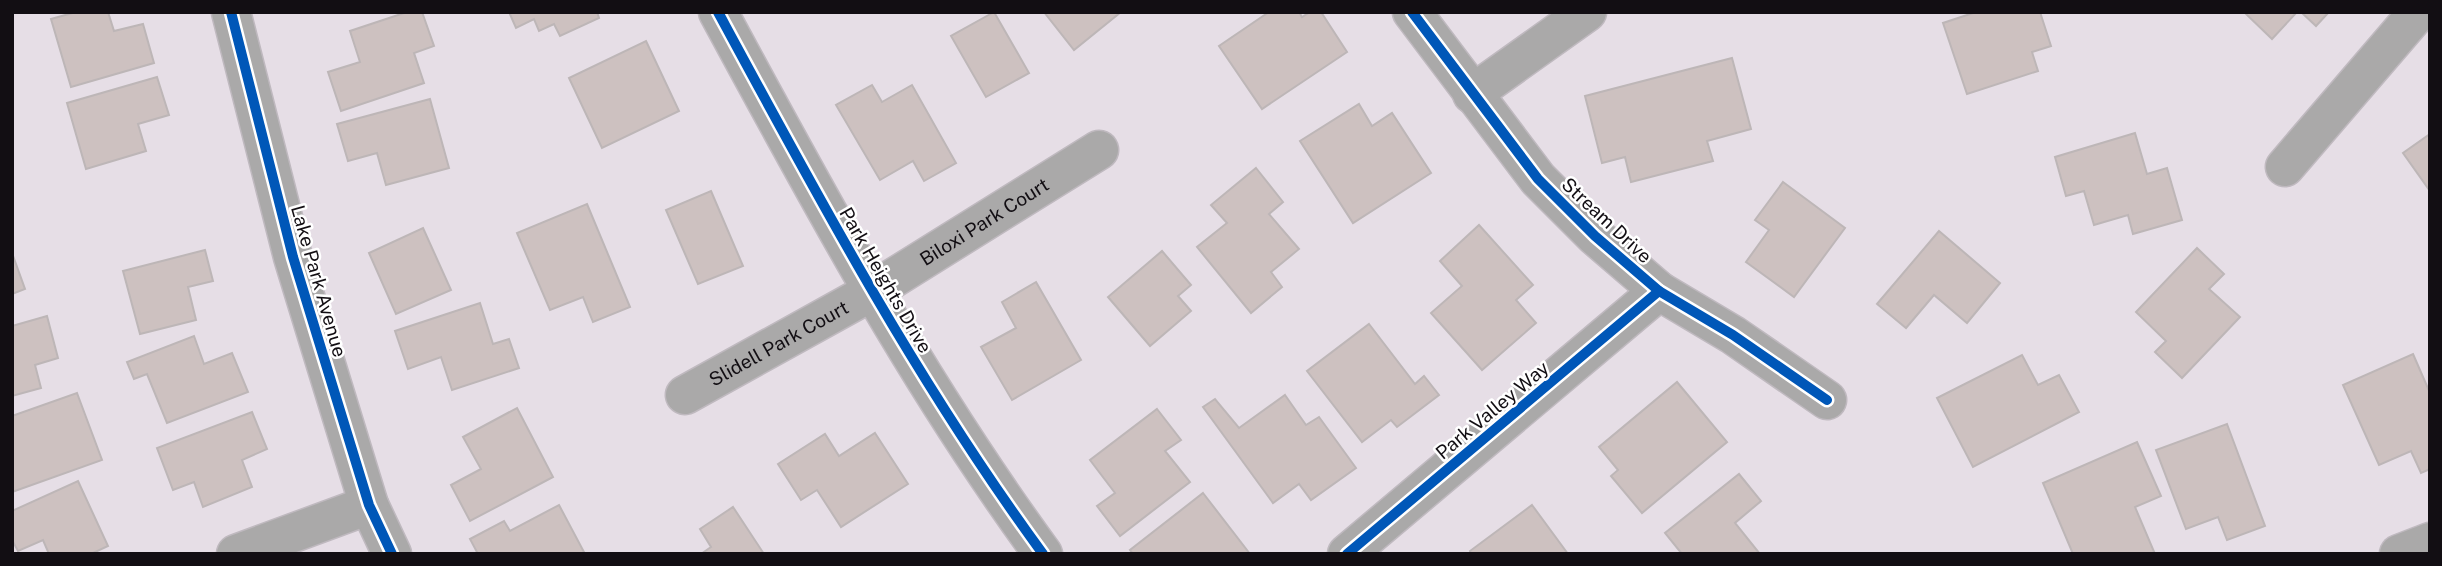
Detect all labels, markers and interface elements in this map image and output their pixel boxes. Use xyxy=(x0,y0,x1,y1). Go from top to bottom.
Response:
street label: Biloxi Park Court xyxy=(916,173,1053,270)
street label: Stream Drive xyxy=(1558,173,1656,267)
street label: Lake Park Avenue xyxy=(287,202,351,360)
street label: Park Heights Drive xyxy=(835,203,937,357)
street label: Slidell Park Court xyxy=(705,296,852,391)
street label: Park Valley Way xyxy=(1431,356,1553,464)

